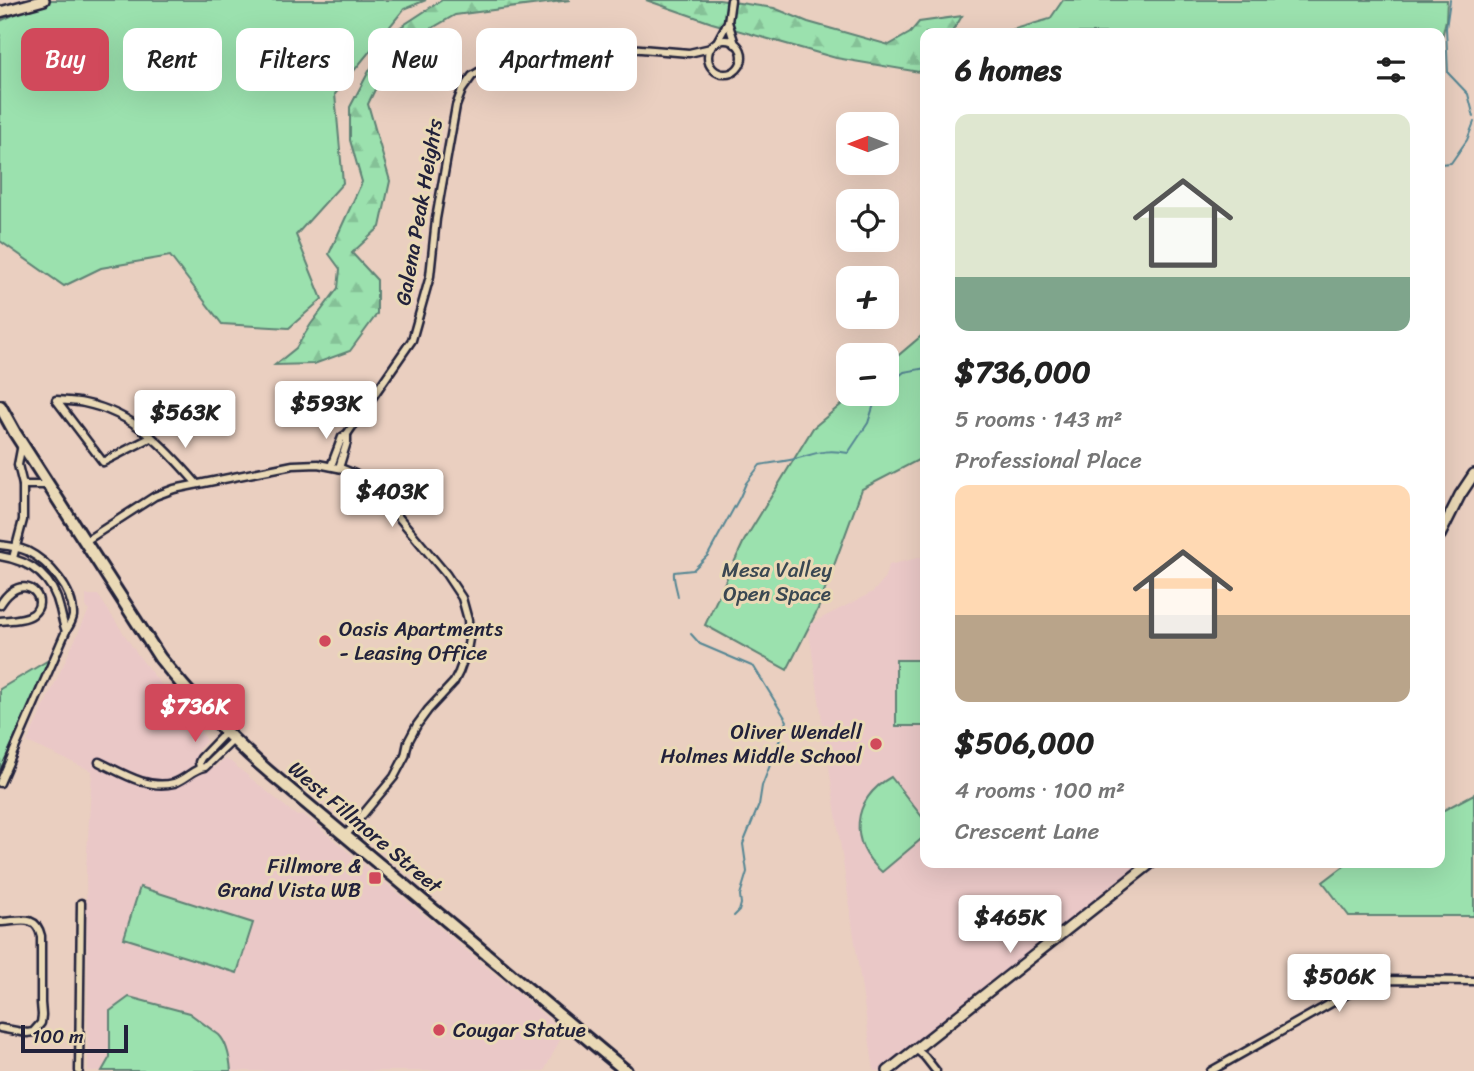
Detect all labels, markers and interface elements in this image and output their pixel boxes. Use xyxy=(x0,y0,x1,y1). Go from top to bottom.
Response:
chip: Buy xyxy=(21,28,109,91)
chip: Rent xyxy=(123,28,222,91)
chip: Filters xyxy=(236,28,354,91)
chip: New xyxy=(368,28,462,91)
chip: Apartment xyxy=(476,28,637,91)
text: 6 homes xyxy=(955,43,1062,97)
icon: filters xyxy=(1372,51,1410,89)
north arrow xyxy=(836,112,900,175)
map controls xyxy=(836,112,899,406)
street label: Galena Peak Heights xyxy=(384,115,454,308)
icon: home xyxy=(1120,160,1246,286)
button: locate xyxy=(836,189,899,252)
button: + xyxy=(836,266,899,329)
button: − xyxy=(836,343,899,406)
text: $736,000 xyxy=(955,345,1091,399)
pin: $593K xyxy=(277,382,375,441)
text: $593K xyxy=(291,383,361,424)
pin: $563K xyxy=(136,391,234,450)
text: $563K xyxy=(150,392,220,433)
text: 5 rooms · 143 m² xyxy=(955,399,1123,440)
text: Professional Place xyxy=(955,440,1142,481)
pin: $403K xyxy=(343,470,441,529)
text: $403K xyxy=(356,471,428,512)
icon: home xyxy=(1120,531,1246,657)
park label: Mesa Valley Open Space xyxy=(722,551,832,613)
place label: Oasis Apartments - Leasing Office xyxy=(339,610,503,672)
marker: Oasis Apartments - Leasing Office xyxy=(317,633,333,649)
pin: $736K xyxy=(146,684,244,744)
text: $736K xyxy=(161,686,229,727)
place label: Oliver Wendell Holmes Middle School xyxy=(660,713,863,775)
text: $506,000 xyxy=(955,716,1094,770)
marker: Oliver Wendell Holmes Middle School xyxy=(868,736,884,752)
street label: West Fillmore Street xyxy=(279,751,452,904)
text: 4 rooms · 100 m² xyxy=(955,770,1125,811)
text: Crescent Lane xyxy=(955,811,1099,852)
place label: Fillmore & Grand Vista WB xyxy=(218,847,361,909)
marker: Fillmore & Grand Vista WB xyxy=(367,870,383,886)
pin: $465K xyxy=(961,895,1059,955)
text: $465K xyxy=(975,897,1045,938)
pin: $506K xyxy=(1290,954,1388,1014)
text: $506K xyxy=(1303,956,1375,997)
place label: Cougar Statue xyxy=(453,1011,586,1049)
text: 100 m xyxy=(32,1020,84,1053)
scale bar xyxy=(21,1022,128,1054)
marker: Cougar Statue xyxy=(431,1022,447,1038)

